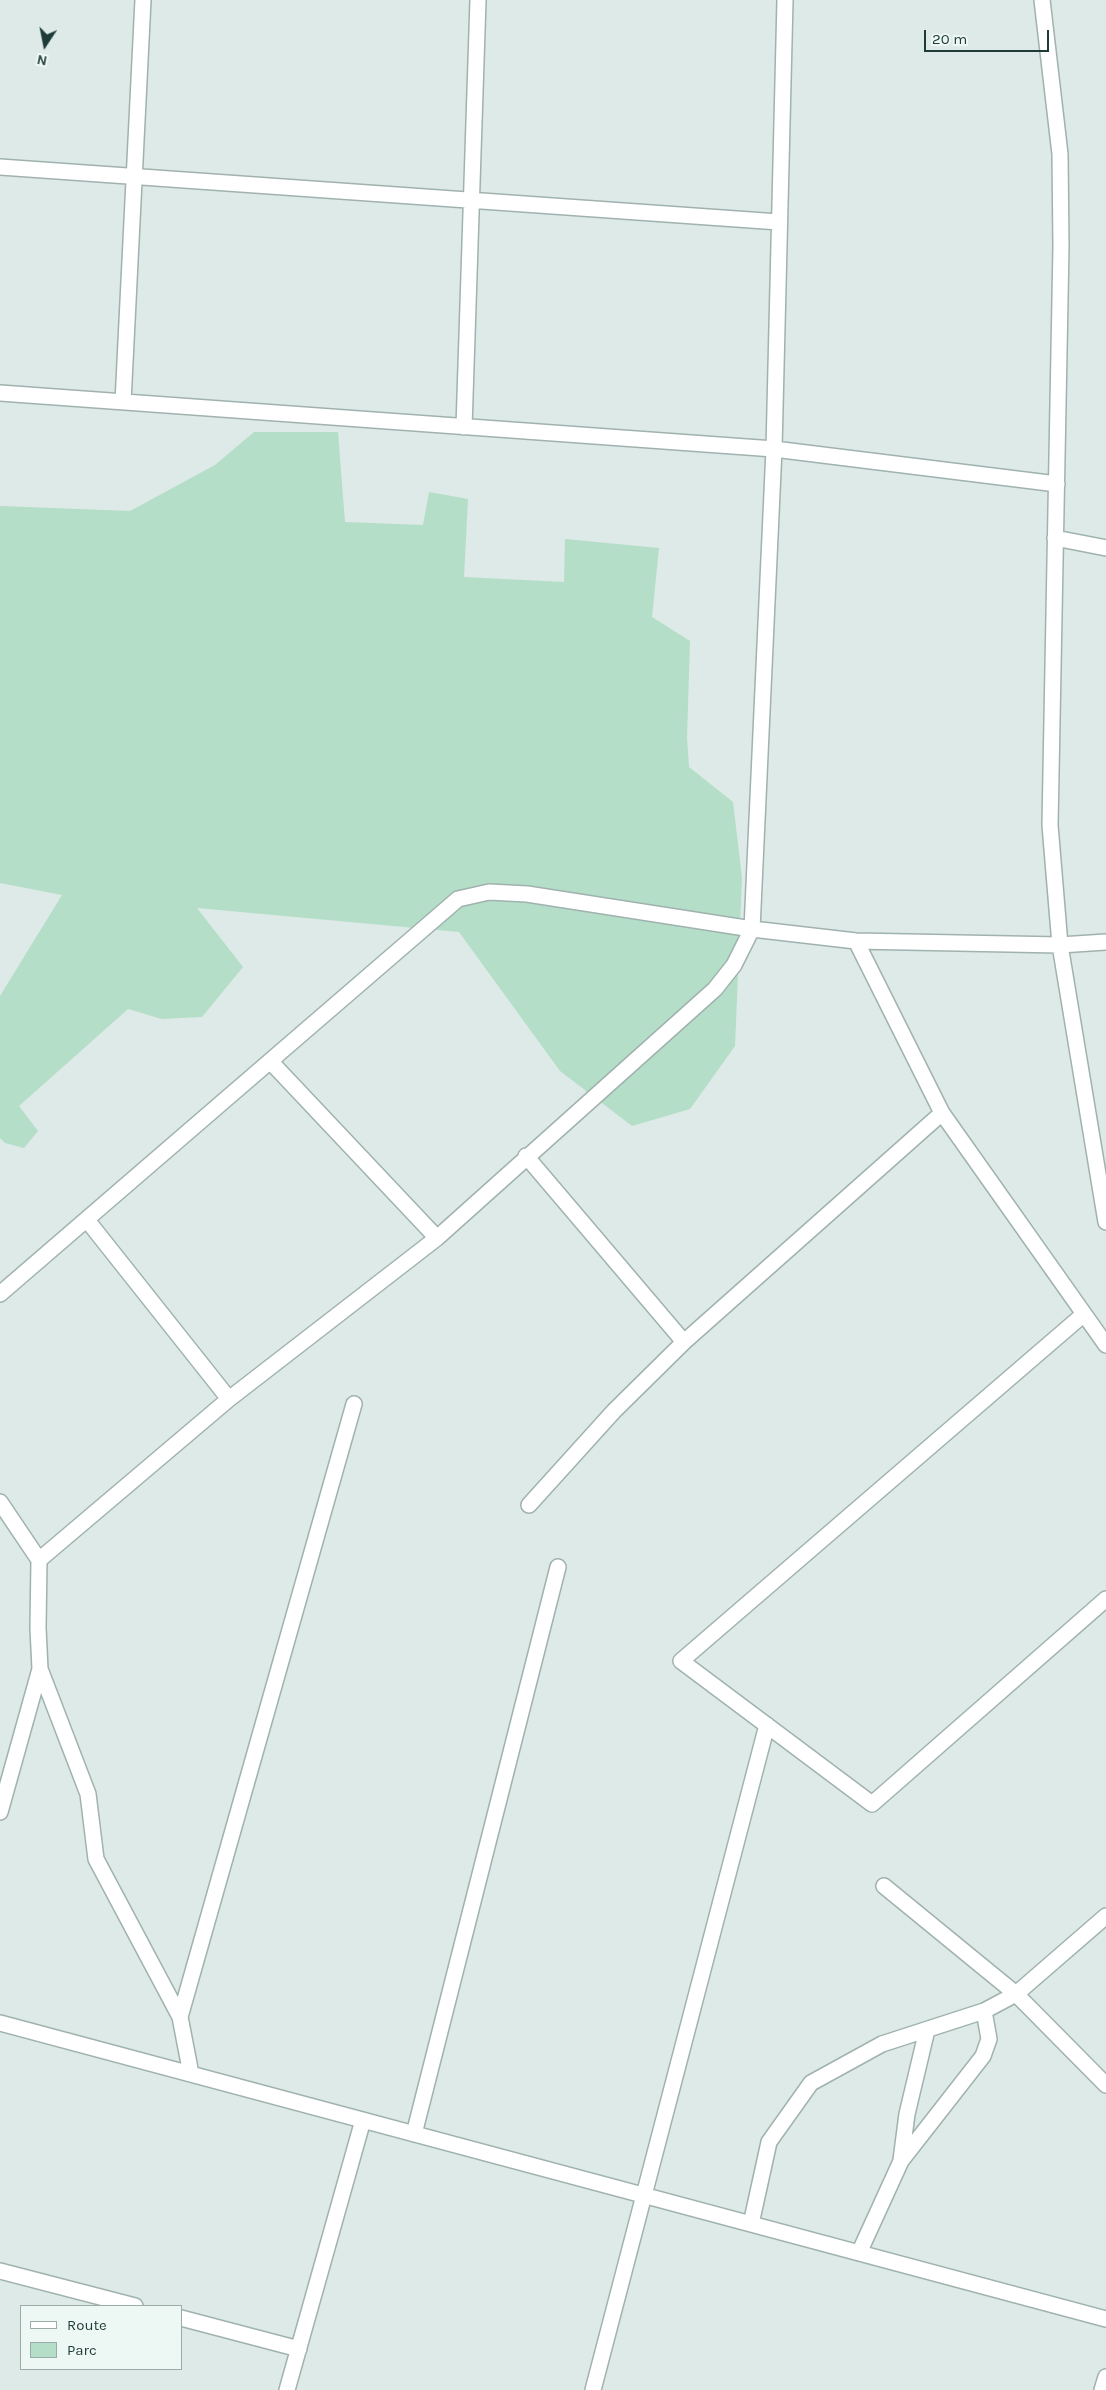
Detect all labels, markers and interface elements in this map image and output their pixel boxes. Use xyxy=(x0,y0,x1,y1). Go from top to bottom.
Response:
north arrow xyxy=(20,20,70,70)
scale bar xyxy=(926,20,1051,52)
text: 20 m xyxy=(932,30,967,48)
text: N xyxy=(35,51,49,70)
legend xyxy=(20,2305,182,2370)
text: Route xyxy=(67,2316,107,2334)
text: Parc xyxy=(67,2341,97,2359)

